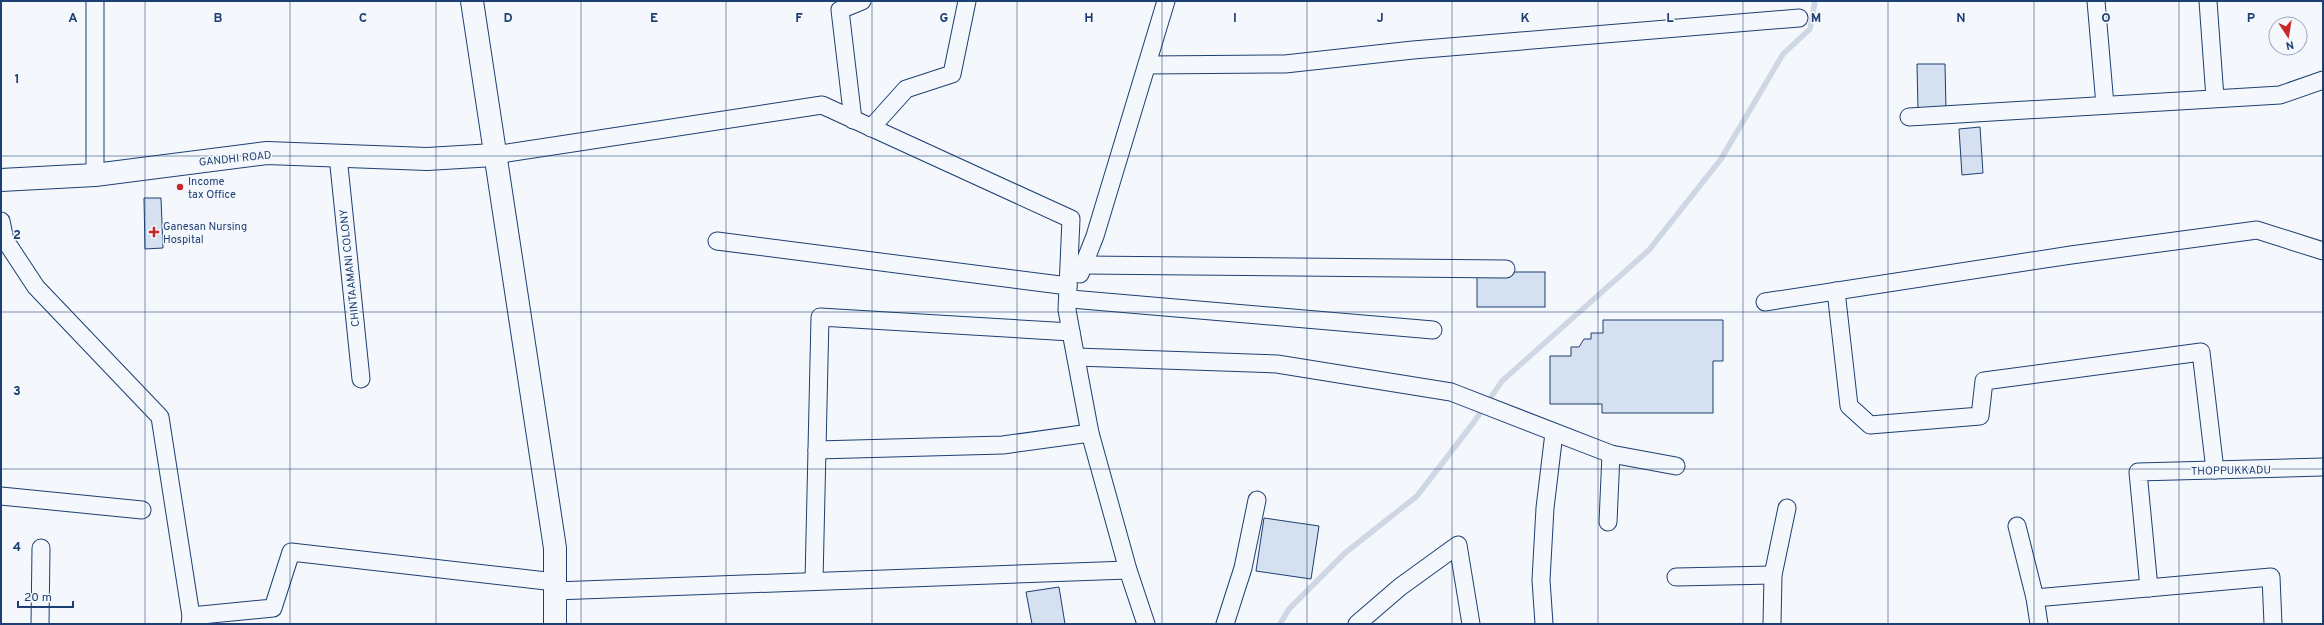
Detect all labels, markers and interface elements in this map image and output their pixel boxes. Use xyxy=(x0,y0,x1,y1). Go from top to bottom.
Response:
text: A xyxy=(68,11,78,27)
text: B xyxy=(214,11,223,27)
text: C xyxy=(359,11,367,27)
text: D xyxy=(503,11,513,27)
text: E xyxy=(650,11,658,27)
text: F xyxy=(795,11,803,27)
text: G xyxy=(940,11,949,27)
text: H xyxy=(1084,11,1094,27)
text: I xyxy=(1233,11,1237,27)
text: J xyxy=(1376,11,1384,27)
text: K xyxy=(1520,11,1530,27)
text: L xyxy=(1666,11,1674,27)
text: M xyxy=(1811,11,1821,27)
text: N xyxy=(1956,11,1966,27)
text: O xyxy=(2101,11,2111,27)
text: P xyxy=(2247,11,2256,27)
north arrow xyxy=(2268,16,2308,56)
text: N xyxy=(2285,37,2295,52)
text: 1 xyxy=(14,72,20,88)
street label: GANDHI ROAD xyxy=(198,148,272,170)
place label: Income tax Office xyxy=(188,175,236,202)
marker: Income tax Office xyxy=(175,182,185,192)
street label: CHINTAAMANI COLONY xyxy=(337,208,363,328)
place label: Ganesan Nursing Hospital xyxy=(163,220,247,247)
marker: Ganesan Nursing Hospital xyxy=(148,226,160,238)
text: 2 xyxy=(13,228,21,244)
text: 3 xyxy=(13,384,21,400)
street label: THOPPUKKADU xyxy=(2191,463,2271,479)
text: 4 xyxy=(13,540,21,556)
scale bar xyxy=(18,583,73,609)
text: 20 m xyxy=(24,590,52,606)

